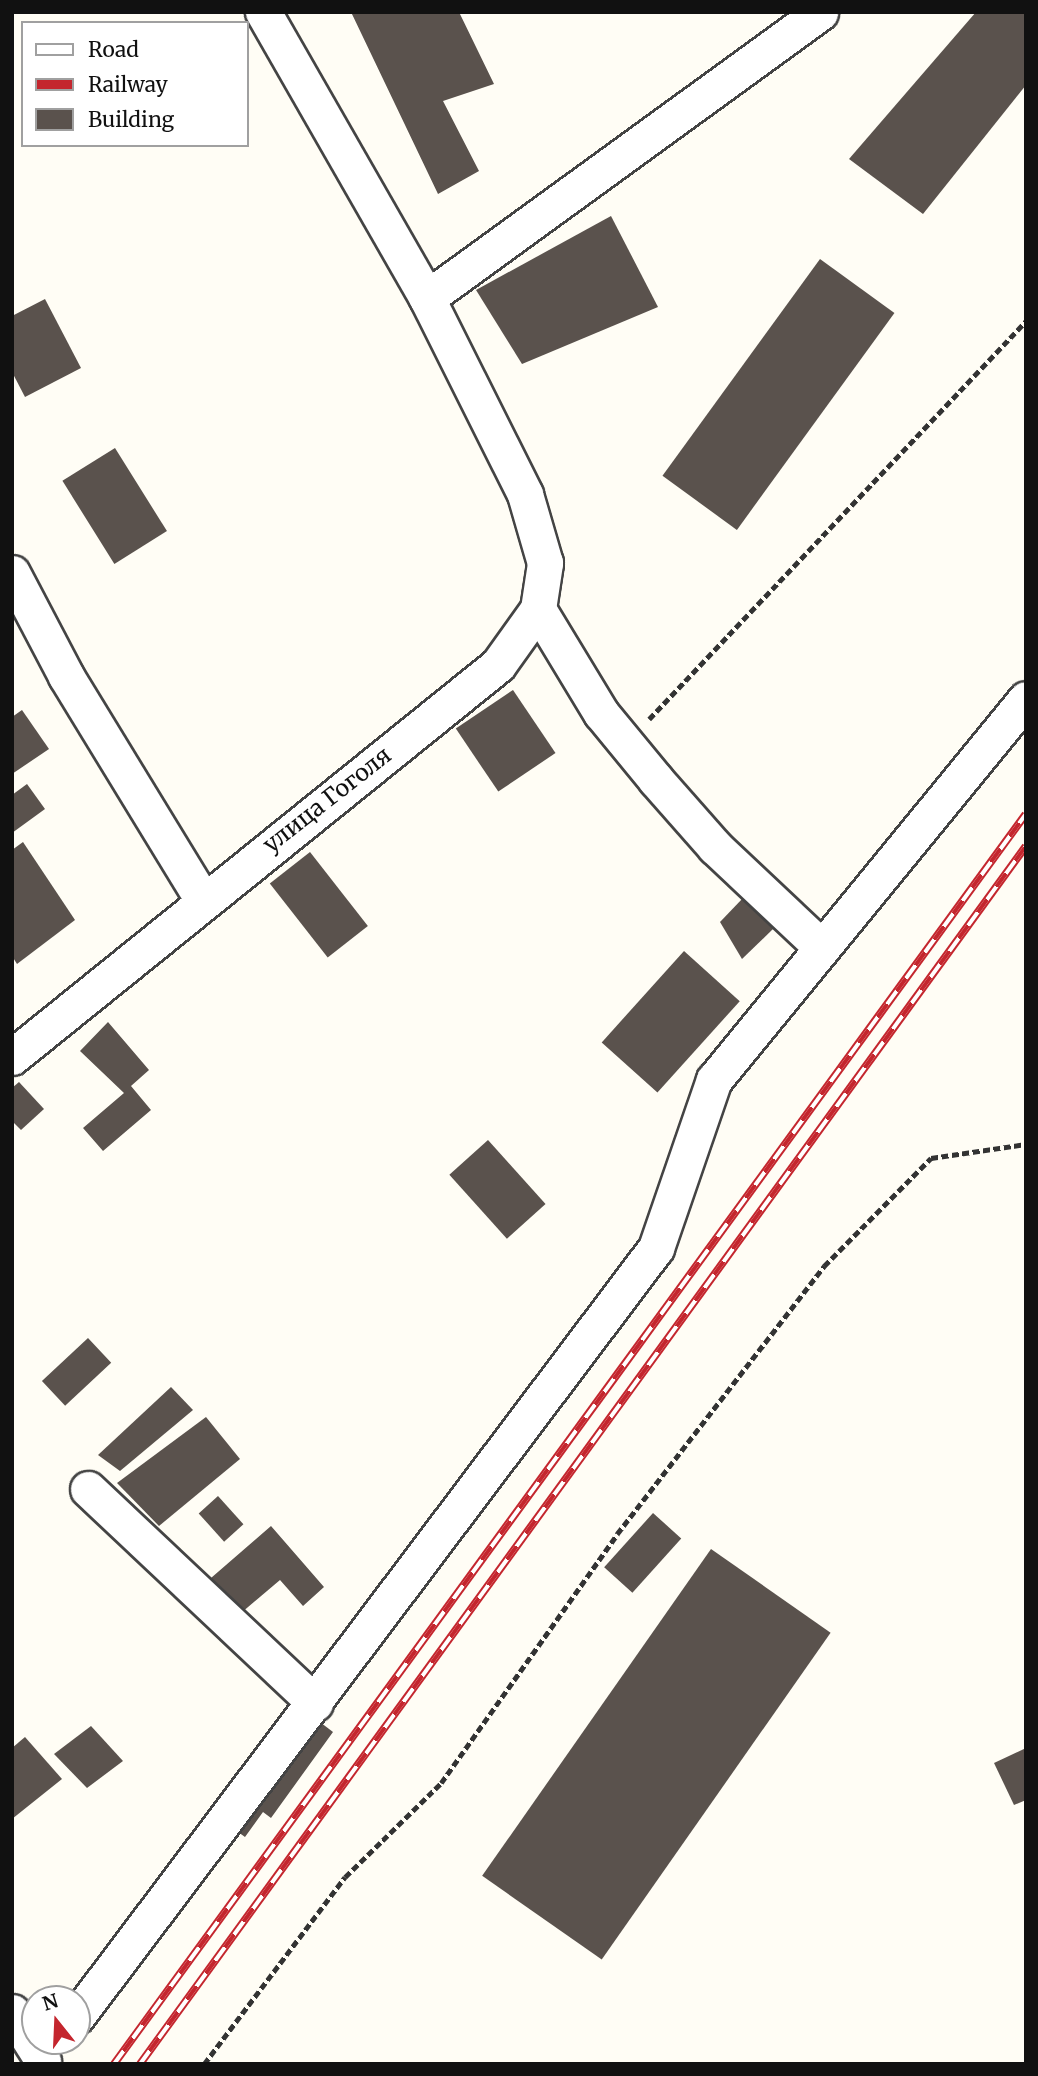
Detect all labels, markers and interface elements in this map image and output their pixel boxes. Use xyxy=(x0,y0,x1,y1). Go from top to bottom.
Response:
legend xyxy=(21,21,248,147)
text: Road xyxy=(88,36,139,63)
text: Railway xyxy=(88,71,168,98)
text: Building xyxy=(88,106,174,133)
street label: улица Гоголя xyxy=(257,741,397,859)
north arrow xyxy=(21,1985,91,2055)
text: N xyxy=(39,1988,61,2016)

